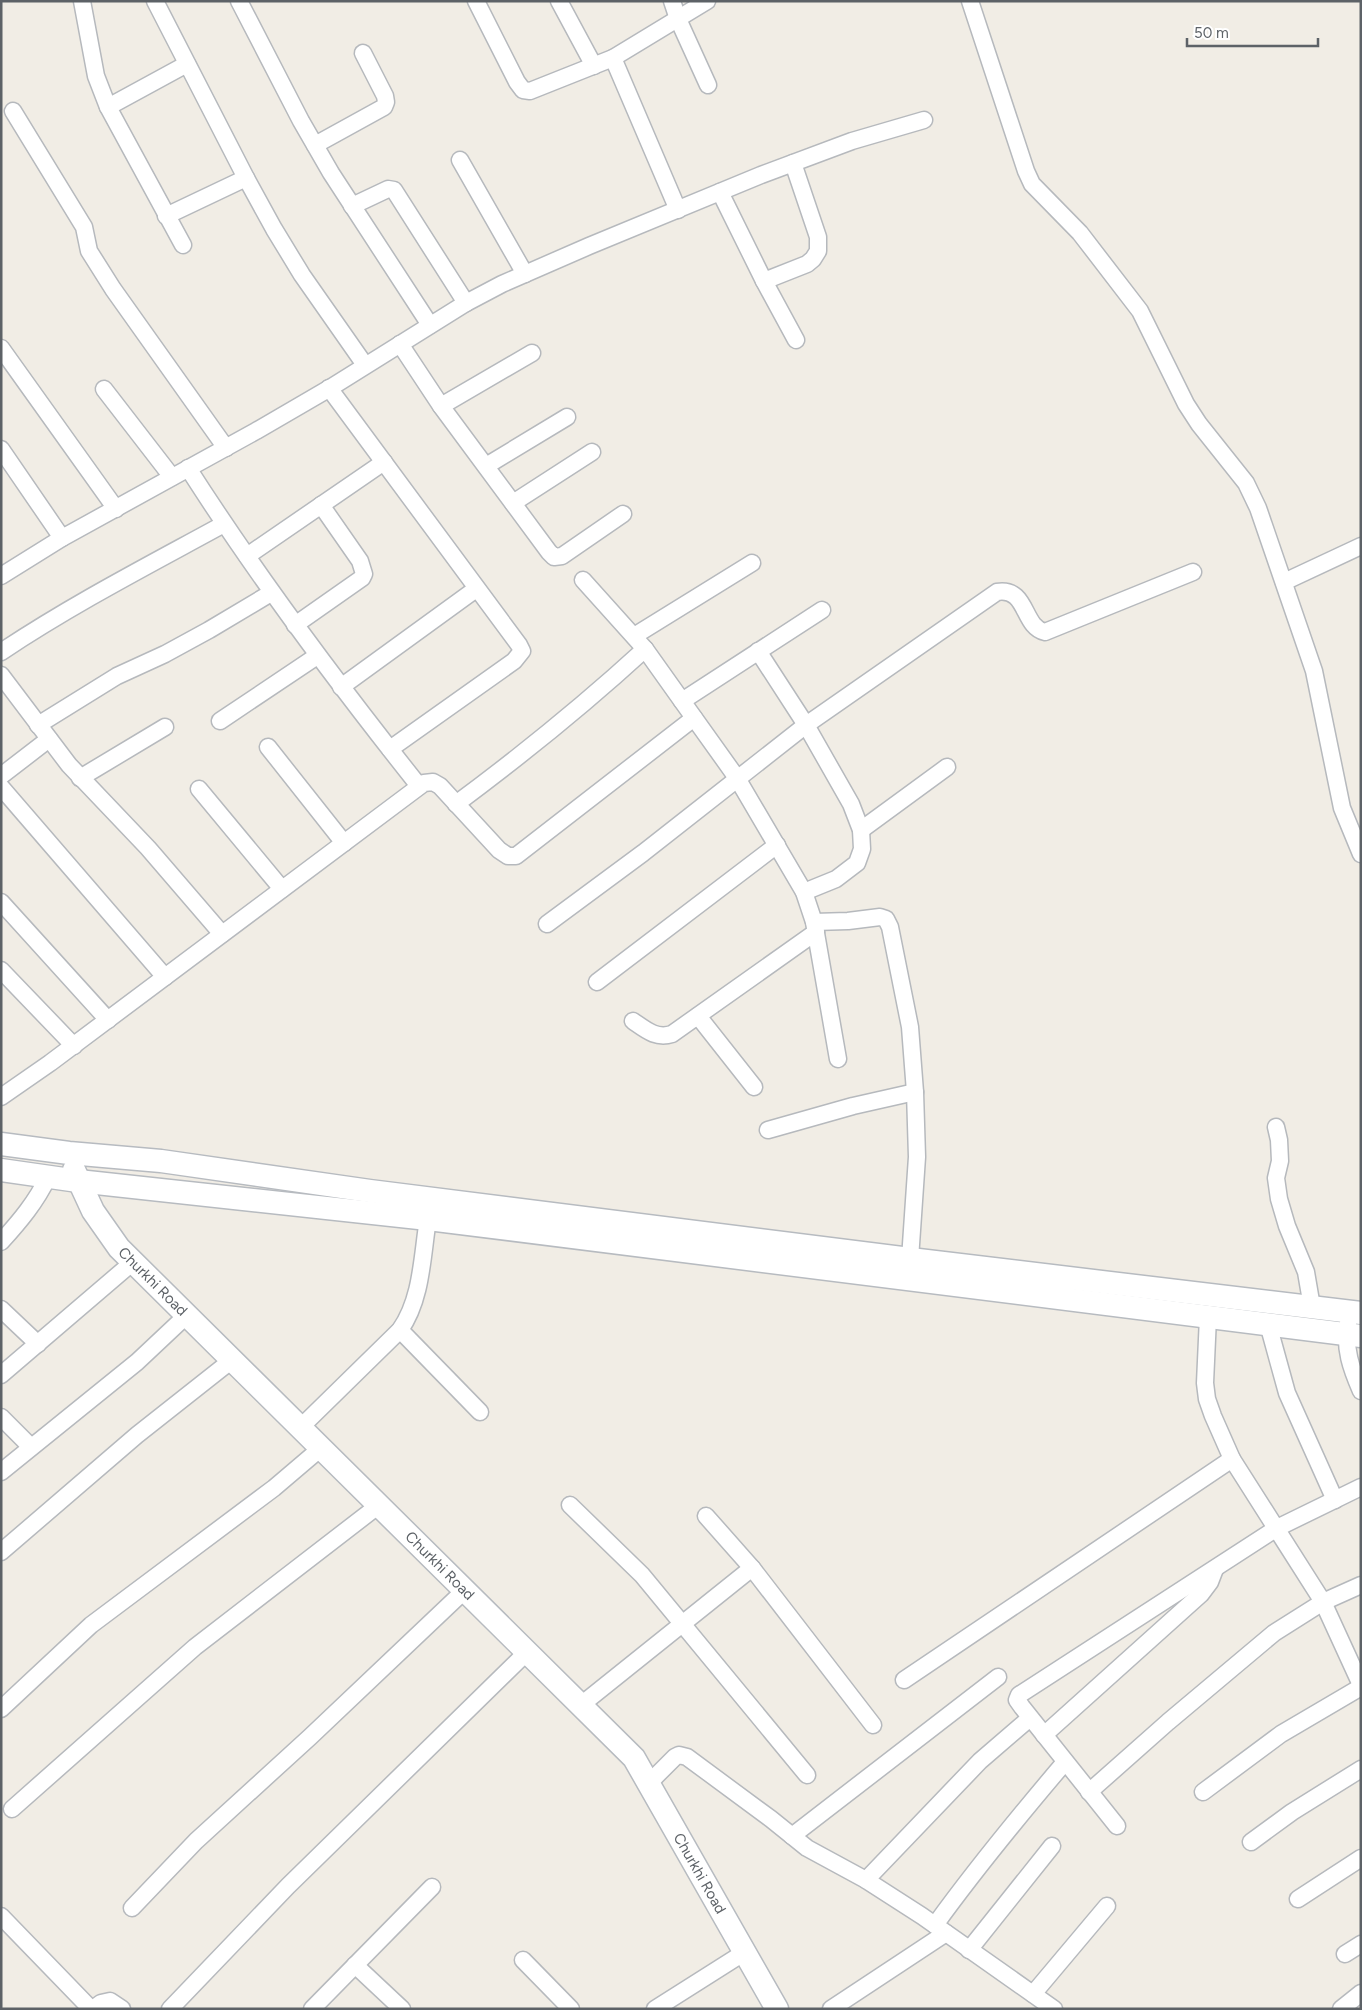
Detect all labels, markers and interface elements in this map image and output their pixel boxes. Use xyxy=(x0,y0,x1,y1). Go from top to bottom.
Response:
scale bar xyxy=(1187,15,1318,47)
text: 50 m xyxy=(1194,24,1229,42)
street label: Churkhi Road xyxy=(114,1243,191,1320)
street label: Churkhi Road xyxy=(402,1528,478,1604)
street label: Churkhi Road xyxy=(670,1830,730,1917)

